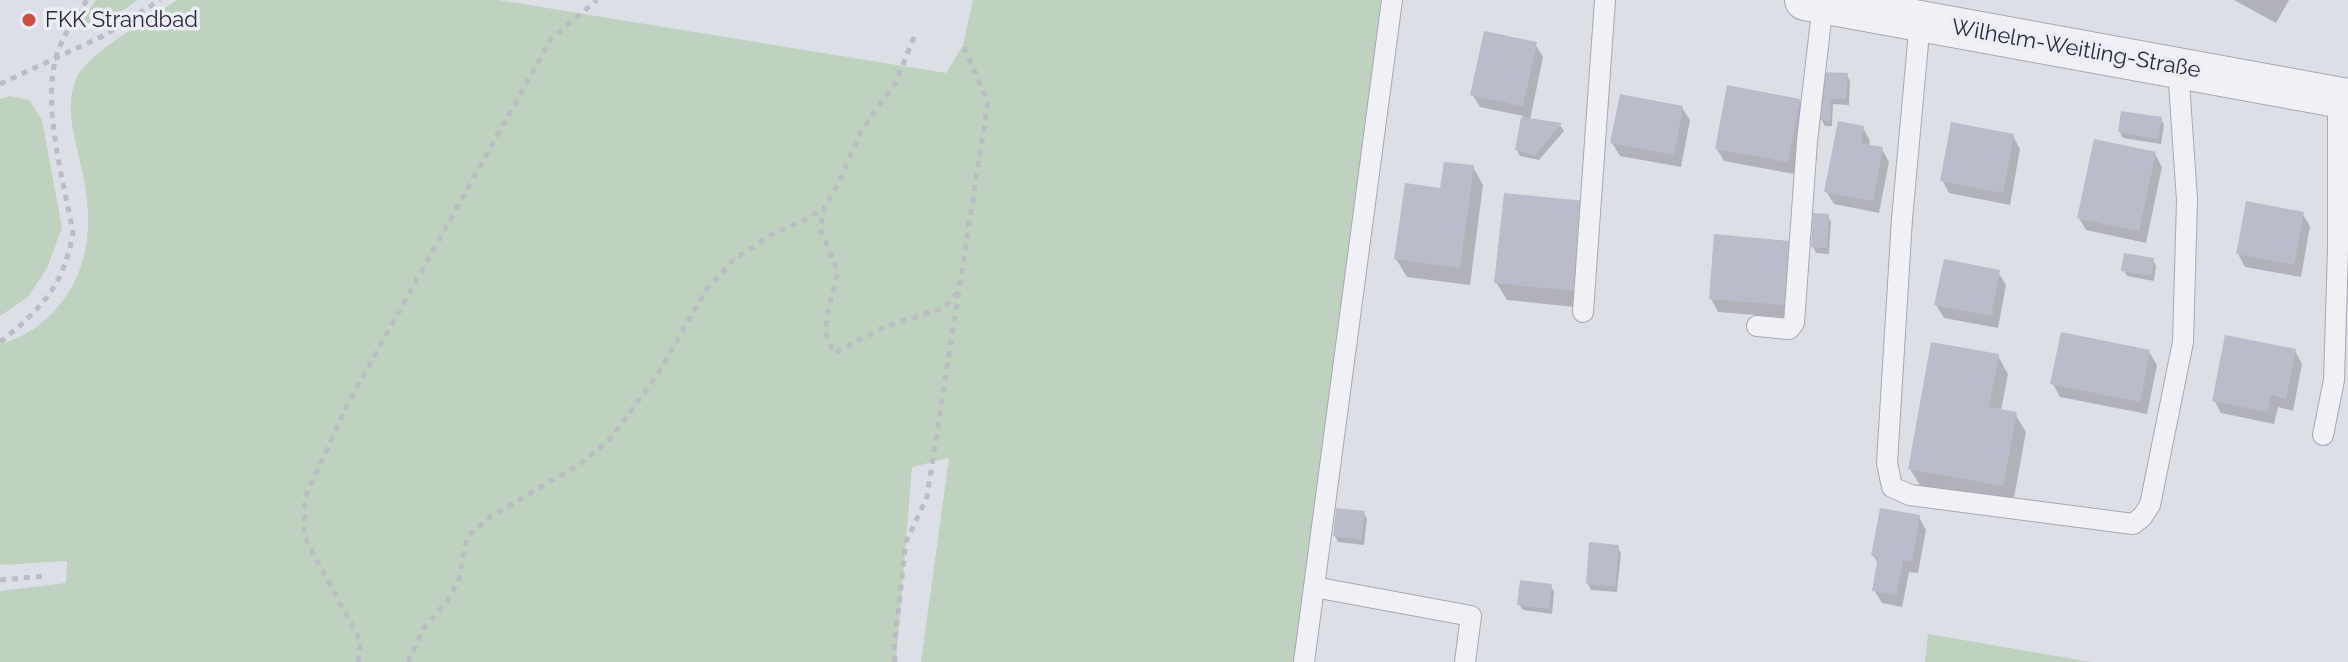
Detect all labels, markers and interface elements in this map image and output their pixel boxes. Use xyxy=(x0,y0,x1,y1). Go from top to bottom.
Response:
place label: FKK Strandbad xyxy=(45,7,198,33)
marker: FKK Strandbad xyxy=(20,11,38,29)
street label: Wilhelm-Weitling-Straße xyxy=(1949,14,2203,84)

